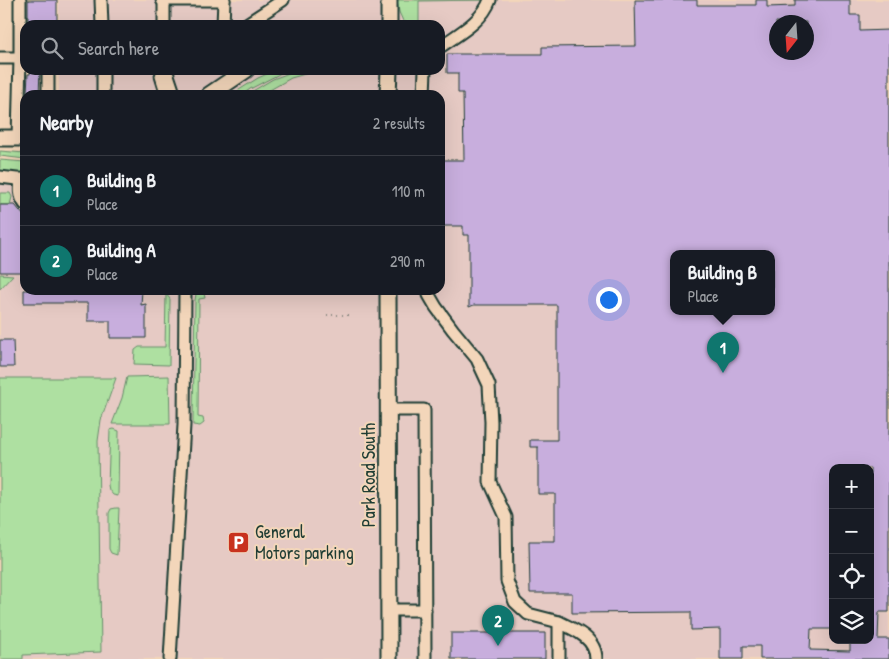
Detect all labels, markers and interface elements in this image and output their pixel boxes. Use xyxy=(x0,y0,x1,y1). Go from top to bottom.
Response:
north arrow xyxy=(769,15,814,60)
search box xyxy=(20,20,445,75)
icon: search xyxy=(38,34,66,62)
text: Search here xyxy=(78,35,159,61)
text: Nearby xyxy=(40,108,93,137)
text: 2 results xyxy=(373,112,425,134)
text: Building B xyxy=(87,167,156,193)
text: 1 xyxy=(53,180,59,202)
text: 110 m xyxy=(392,180,425,202)
text: Place xyxy=(87,193,118,215)
text: Building A xyxy=(87,237,156,263)
text: 2 xyxy=(52,250,60,272)
text: 290 m xyxy=(390,250,425,272)
popup xyxy=(670,250,775,315)
text: Building B xyxy=(688,259,757,285)
text: Place xyxy=(87,263,118,285)
text: Place xyxy=(688,285,719,307)
your location xyxy=(596,287,622,313)
pin: 1 xyxy=(707,332,739,373)
street label: Park Road South xyxy=(356,422,381,527)
map controls xyxy=(829,464,874,644)
button: + xyxy=(829,464,874,509)
button: − xyxy=(829,509,874,554)
place label: General Motors parking xyxy=(255,519,354,565)
parking icon: General Motors parking xyxy=(227,530,251,554)
button: locate xyxy=(829,554,874,599)
button: layers xyxy=(829,599,874,644)
pin: 2 xyxy=(482,605,514,646)

